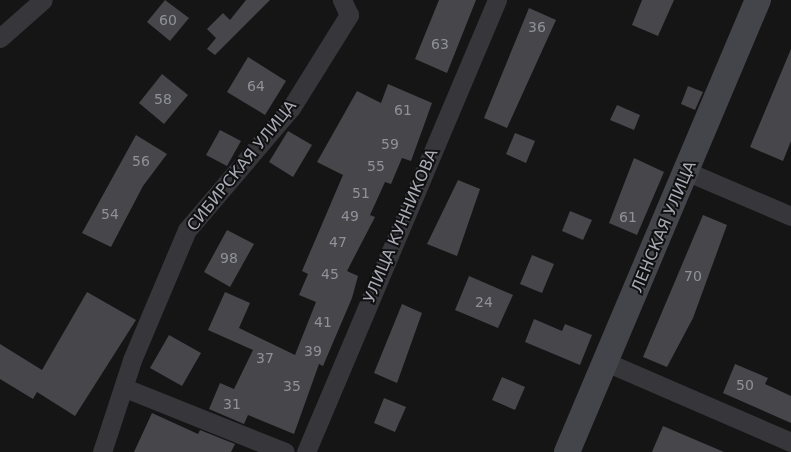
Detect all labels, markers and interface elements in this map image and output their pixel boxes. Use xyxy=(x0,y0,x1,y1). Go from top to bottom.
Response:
house number: 60 xyxy=(159,12,177,28)
house number: 36 xyxy=(528,19,546,35)
house number: 63 xyxy=(431,36,449,52)
house number: 64 xyxy=(247,78,265,94)
house number: 58 xyxy=(154,91,172,107)
street label: СИБИРСКАЯ УЛИЦА xyxy=(183,97,301,235)
house number: 61 xyxy=(394,102,412,118)
house number: 59 xyxy=(381,136,399,152)
street label: УЛИЦА КУННИКОВА xyxy=(360,146,442,306)
house number: 56 xyxy=(132,153,150,169)
house number: 55 xyxy=(367,158,385,174)
street label: ЛЕНСКАЯ УЛИЦА xyxy=(628,158,700,296)
house number: 51 xyxy=(352,185,370,201)
house number: 54 xyxy=(101,206,119,222)
house number: 49 xyxy=(341,208,359,224)
house number: 61 xyxy=(619,209,637,225)
house number: 47 xyxy=(329,234,347,250)
house number: 98 xyxy=(220,250,238,266)
house number: 45 xyxy=(321,266,339,282)
house number: 70 xyxy=(684,268,702,284)
house number: 24 xyxy=(475,294,493,310)
house number: 41 xyxy=(314,314,332,330)
house number: 39 xyxy=(304,343,322,359)
house number: 37 xyxy=(256,350,274,366)
house number: 50 xyxy=(736,377,754,393)
house number: 35 xyxy=(283,378,301,394)
house number: 31 xyxy=(223,396,241,412)

